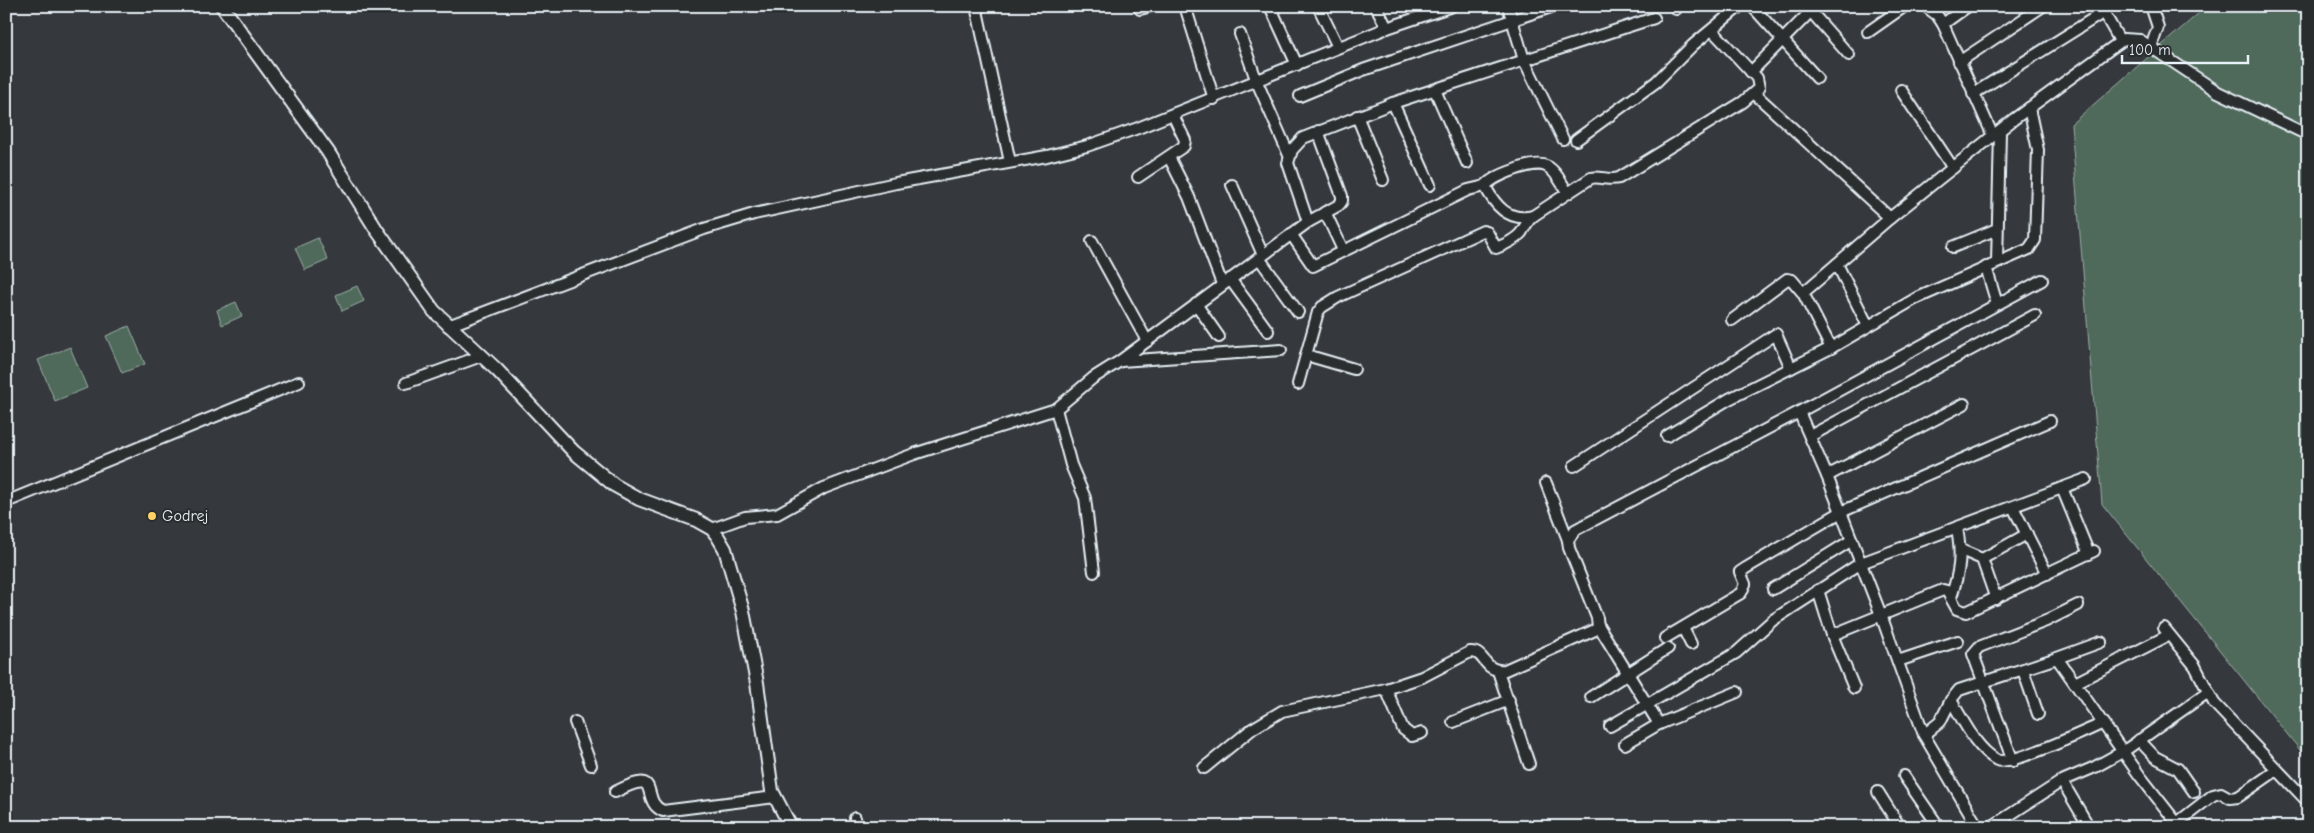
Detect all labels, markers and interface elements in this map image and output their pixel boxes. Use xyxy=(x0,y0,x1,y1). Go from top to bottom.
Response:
scale bar xyxy=(2122,32,2248,64)
text: 100 m xyxy=(2129,41,2171,59)
place label: Godrej xyxy=(162,507,208,525)
marker: Godrej xyxy=(146,510,158,522)

